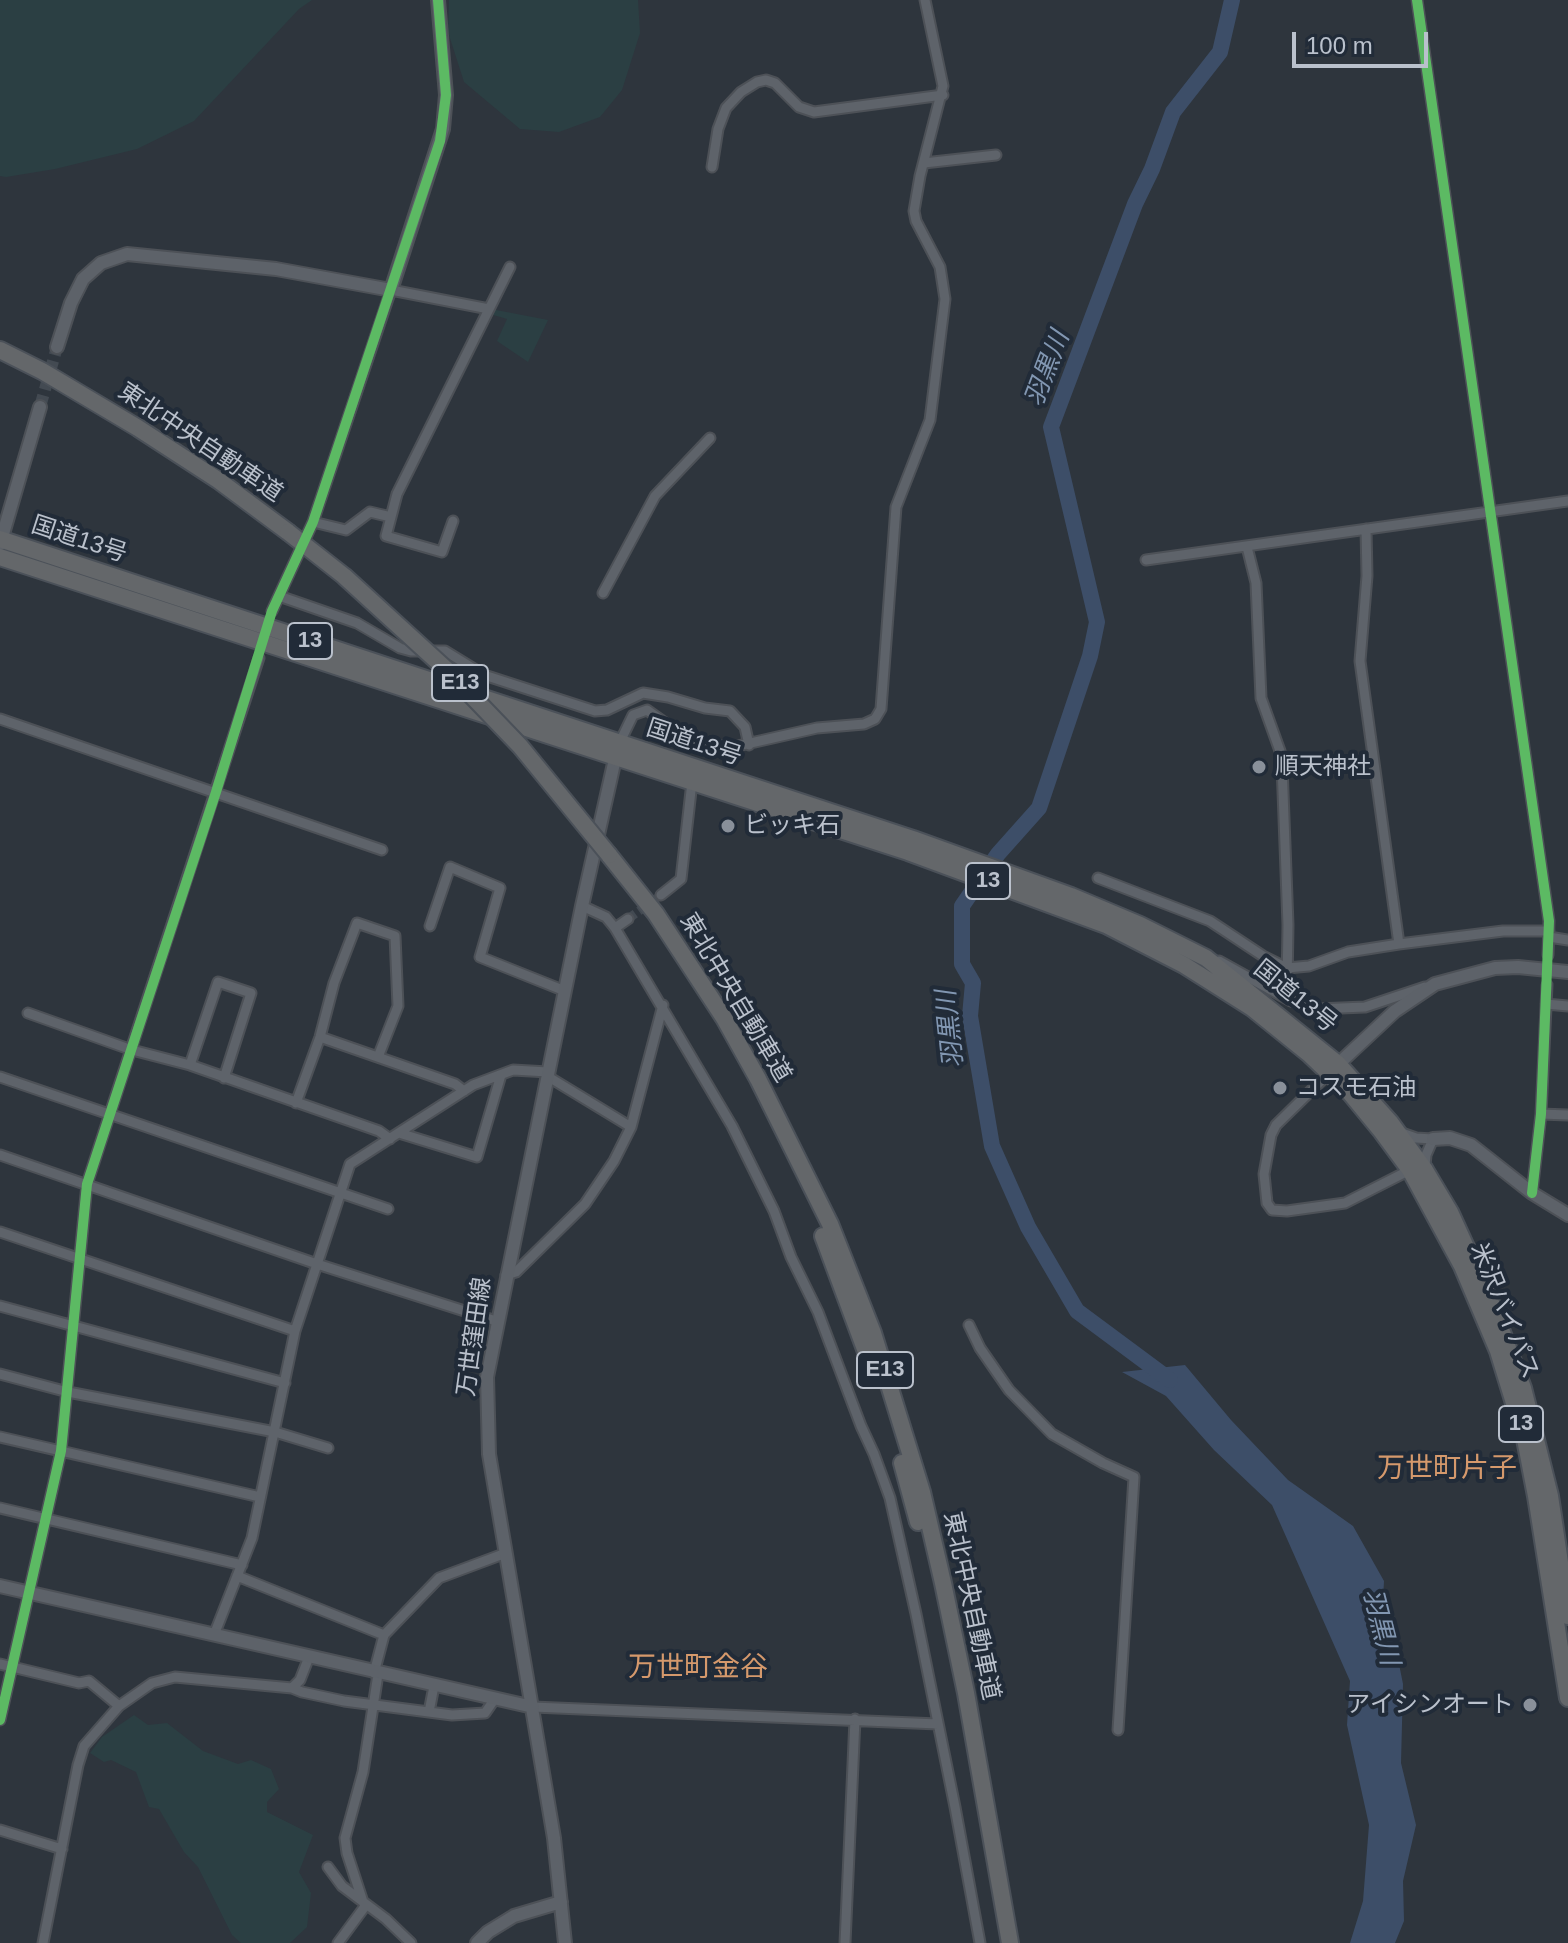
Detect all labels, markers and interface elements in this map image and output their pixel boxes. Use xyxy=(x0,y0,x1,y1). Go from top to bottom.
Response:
scale bar xyxy=(1296,16,1432,66)
text: 100 m xyxy=(1306,32,1373,59)
water label: 羽黒川 xyxy=(1019,327,1077,411)
street label: 東北中央自動車道 xyxy=(112,377,288,509)
street label: 国道13号 xyxy=(28,511,130,569)
road number: 13 xyxy=(288,623,332,659)
road number: E13 xyxy=(432,665,488,701)
street label: 国道13号 xyxy=(643,714,745,772)
place label: 順天神社 xyxy=(1275,753,1371,781)
marker: 順天神社 xyxy=(1250,758,1268,776)
place label: ビッキ石 xyxy=(744,812,840,840)
marker: ビッキ石 xyxy=(719,817,737,835)
road number: 13 xyxy=(966,863,1010,899)
street label: 東北中央自動車道 xyxy=(673,908,797,1088)
street label: 国道13号 xyxy=(1248,955,1342,1039)
water label: 羽黒川 xyxy=(931,989,971,1069)
place label: コスモ石油 xyxy=(1296,1074,1416,1102)
marker: コスモ石油 xyxy=(1271,1079,1289,1097)
street label: 米沢バイパス xyxy=(1464,1239,1544,1383)
street label: 万世窪田線 xyxy=(452,1276,498,1398)
road number: E13 xyxy=(857,1352,913,1388)
road number: 13 xyxy=(1499,1406,1543,1442)
district label: 万世町片子 xyxy=(1377,1452,1517,1486)
street label: 東北中央自動車道 xyxy=(937,1509,1005,1703)
water label: 羽黒川 xyxy=(1355,1585,1405,1669)
district label: 万世町金谷 xyxy=(628,1651,768,1685)
place label: アイシンオート xyxy=(1346,1691,1514,1719)
marker: アイシンオート xyxy=(1521,1696,1539,1714)

